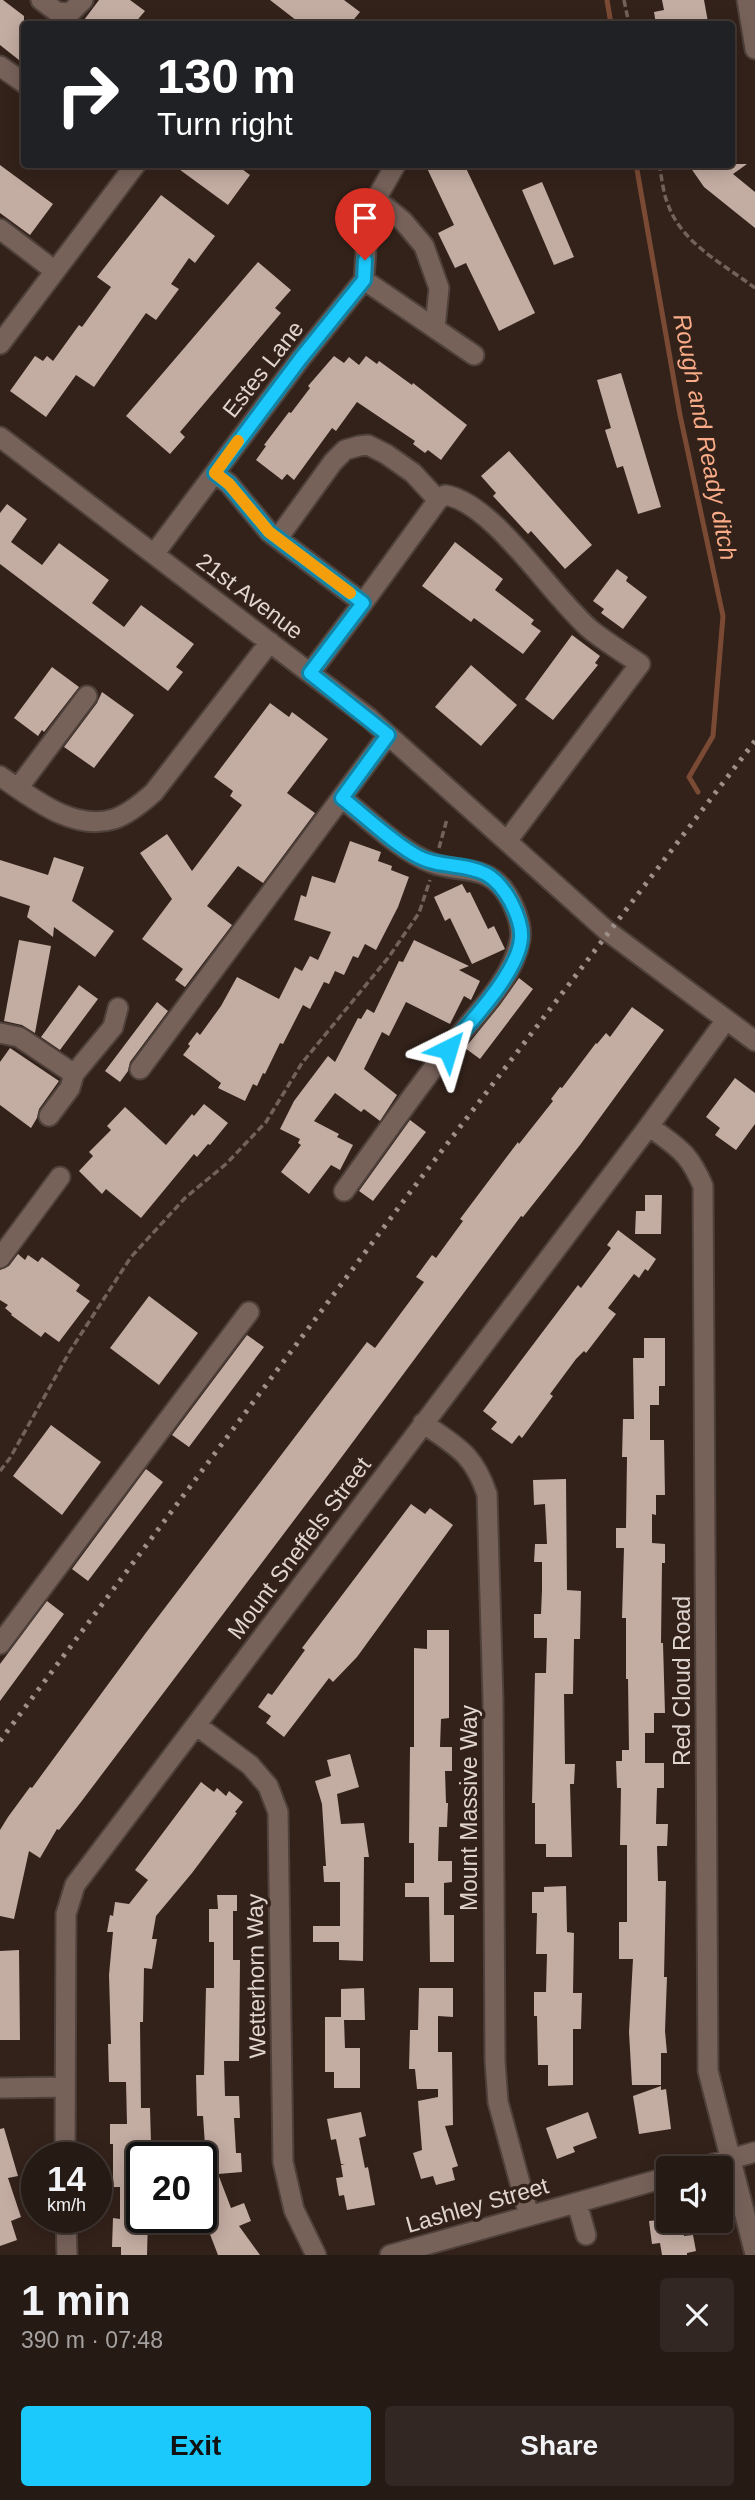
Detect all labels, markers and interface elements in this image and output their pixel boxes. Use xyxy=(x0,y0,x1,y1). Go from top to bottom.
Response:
icon: right xyxy=(42,49,133,140)
text: 130 m xyxy=(157,49,296,103)
text: Turn right xyxy=(157,106,293,142)
pin xyxy=(335,188,395,260)
icon: arrive xyxy=(346,199,384,237)
water label: Rough and Ready ditch xyxy=(668,311,743,563)
street label: Estes Lane xyxy=(217,316,309,422)
street label: 21st Avenue xyxy=(192,548,308,644)
position arrow xyxy=(411,1012,485,1086)
street label: Mount Sneffels Street xyxy=(222,1452,376,1644)
street label: Red Cloud Road xyxy=(669,1596,695,1766)
street label: Mount Massive Way xyxy=(456,1704,482,1911)
street label: Wetterhorn Way xyxy=(242,1893,270,2059)
speed limit sign: 20 xyxy=(126,2142,217,2233)
map controls xyxy=(656,2156,733,2233)
button: sound xyxy=(656,2156,733,2233)
text: 14 xyxy=(47,2159,86,2198)
street label: Lashley Street xyxy=(403,2172,552,2238)
text: km/h xyxy=(47,2195,86,2215)
text: 1 min xyxy=(21,2277,131,2324)
button: close xyxy=(660,2278,734,2352)
text: 390 m · 07:48 xyxy=(21,2327,163,2353)
button: Exit xyxy=(21,2406,371,2486)
button: Share xyxy=(385,2406,734,2486)

